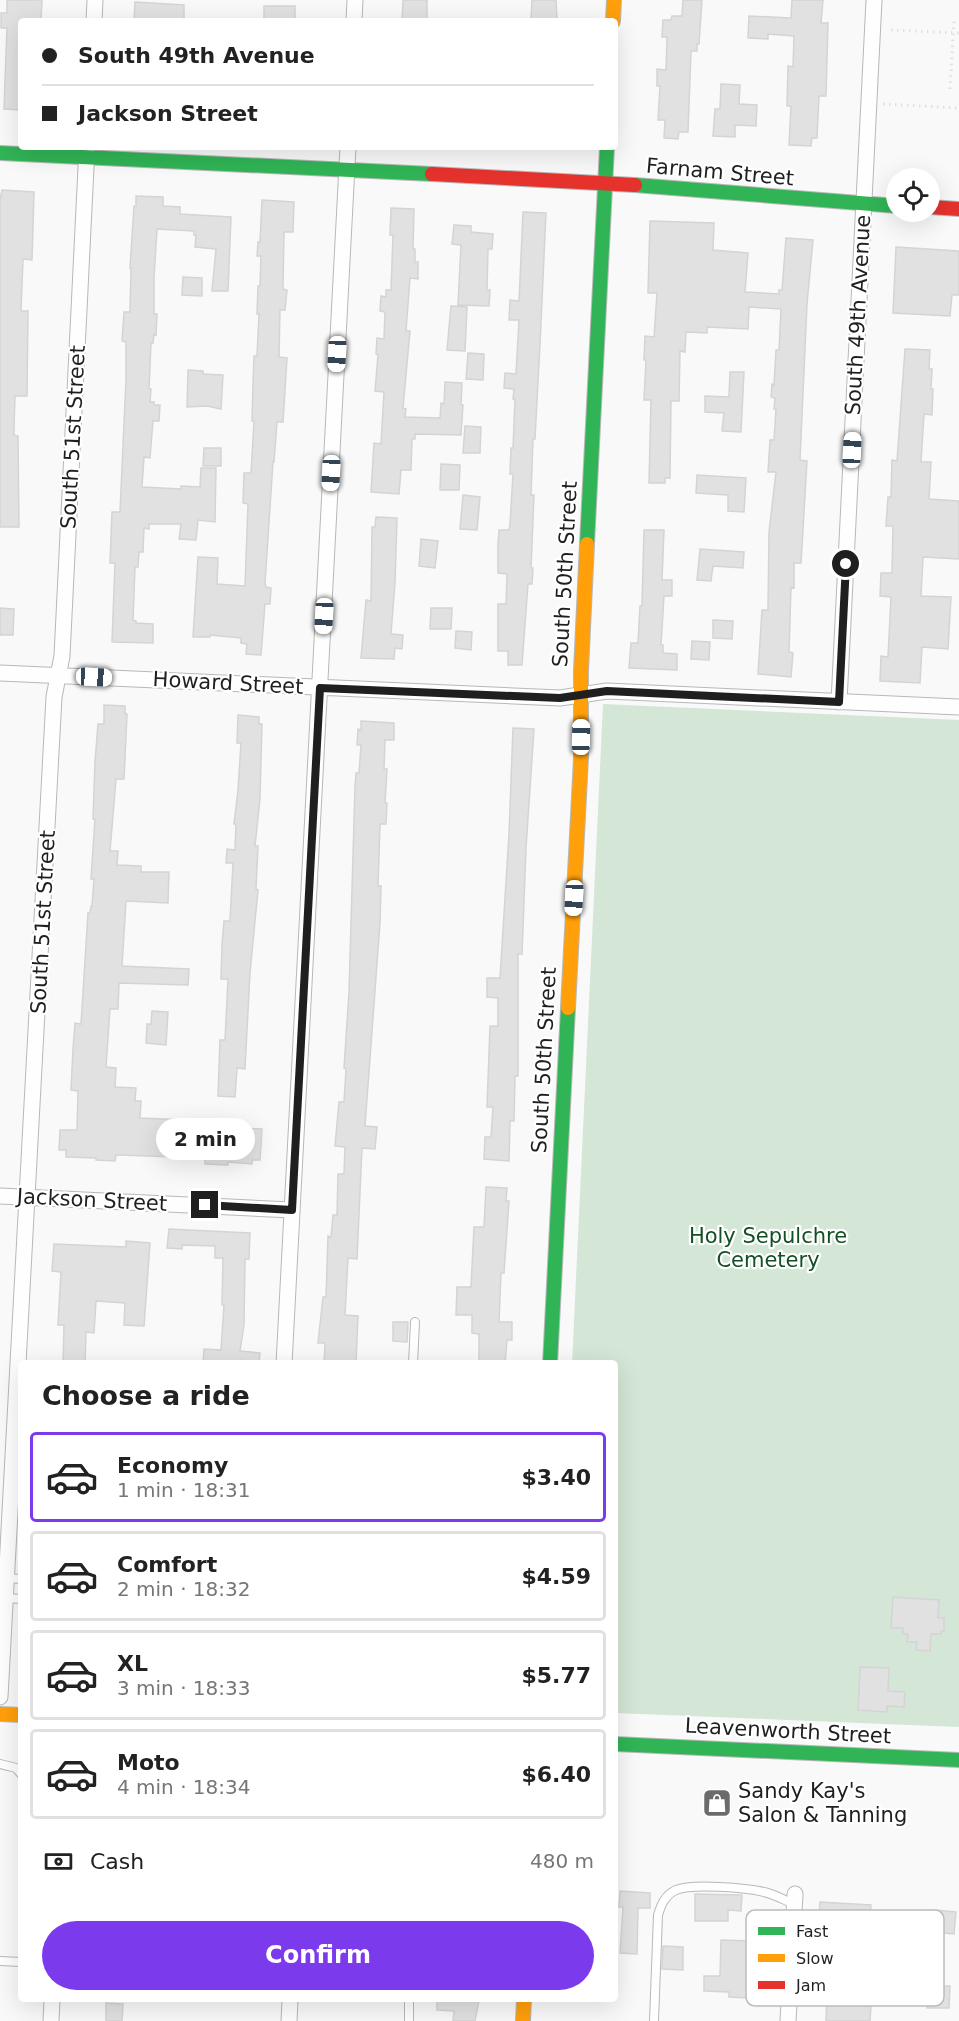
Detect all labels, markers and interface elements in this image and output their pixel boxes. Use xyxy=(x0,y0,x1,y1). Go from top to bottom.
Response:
text: South 49th Avenue xyxy=(78,43,315,68)
text: Jackson Street xyxy=(78,101,258,126)
street label: Farnam Street xyxy=(645,154,795,190)
map controls xyxy=(886,168,940,222)
button: locate xyxy=(886,168,940,222)
street label: South 49th Avenue xyxy=(841,214,875,416)
car xyxy=(327,336,347,372)
street label: South 51st Street xyxy=(56,344,90,530)
car xyxy=(842,432,862,468)
car xyxy=(321,455,341,491)
street label: South 50th Street xyxy=(548,480,582,668)
route start xyxy=(832,550,859,577)
car xyxy=(314,598,334,634)
car xyxy=(76,667,112,687)
street label: Howard Street xyxy=(152,667,304,699)
car xyxy=(572,719,590,755)
street label: South 51st Street xyxy=(26,829,60,1015)
car xyxy=(564,880,584,916)
street label: South 50th Street xyxy=(527,966,561,1154)
callout: 2 min xyxy=(156,1118,254,1160)
text: 2 min xyxy=(174,1127,237,1151)
street label: Jackson Street xyxy=(14,1184,168,1216)
route end xyxy=(191,1191,218,1218)
park label: Holy Sepulchre Cemetery xyxy=(689,1224,847,1272)
text: Choose a ride xyxy=(42,1380,250,1411)
icon: car xyxy=(45,1450,99,1504)
text: Economy xyxy=(117,1453,228,1478)
text: $3.40 xyxy=(521,1465,591,1490)
text: 1 min · 18:31 xyxy=(117,1478,251,1502)
icon: car xyxy=(45,1549,99,1603)
text: Comfort xyxy=(117,1552,217,1577)
text: $4.59 xyxy=(521,1564,591,1589)
text: 2 min · 18:32 xyxy=(117,1577,251,1601)
icon: car xyxy=(45,1648,99,1702)
text: XL xyxy=(117,1651,148,1676)
text: $5.77 xyxy=(521,1663,591,1688)
text: 3 min · 18:33 xyxy=(117,1676,251,1700)
street label: Leavenworth Street xyxy=(684,1714,892,1748)
icon: car xyxy=(45,1747,99,1801)
text: Moto xyxy=(117,1750,180,1775)
text: $6.40 xyxy=(521,1762,591,1787)
text: 4 min · 18:34 xyxy=(117,1775,251,1799)
place label: Sandy Kay's Salon & Tanning xyxy=(738,1779,907,1827)
shop icon: Sandy Kay's Salon & Tanning xyxy=(701,1787,733,1819)
icon: cash xyxy=(42,1845,75,1878)
text: Cash xyxy=(90,1849,144,1874)
text: 480 m xyxy=(530,1849,594,1873)
legend xyxy=(746,1910,944,2006)
button: Confirm xyxy=(42,1921,594,1990)
text: Fast xyxy=(796,1922,828,1941)
text: Slow xyxy=(796,1949,833,1968)
text: Jam xyxy=(795,1976,826,1995)

